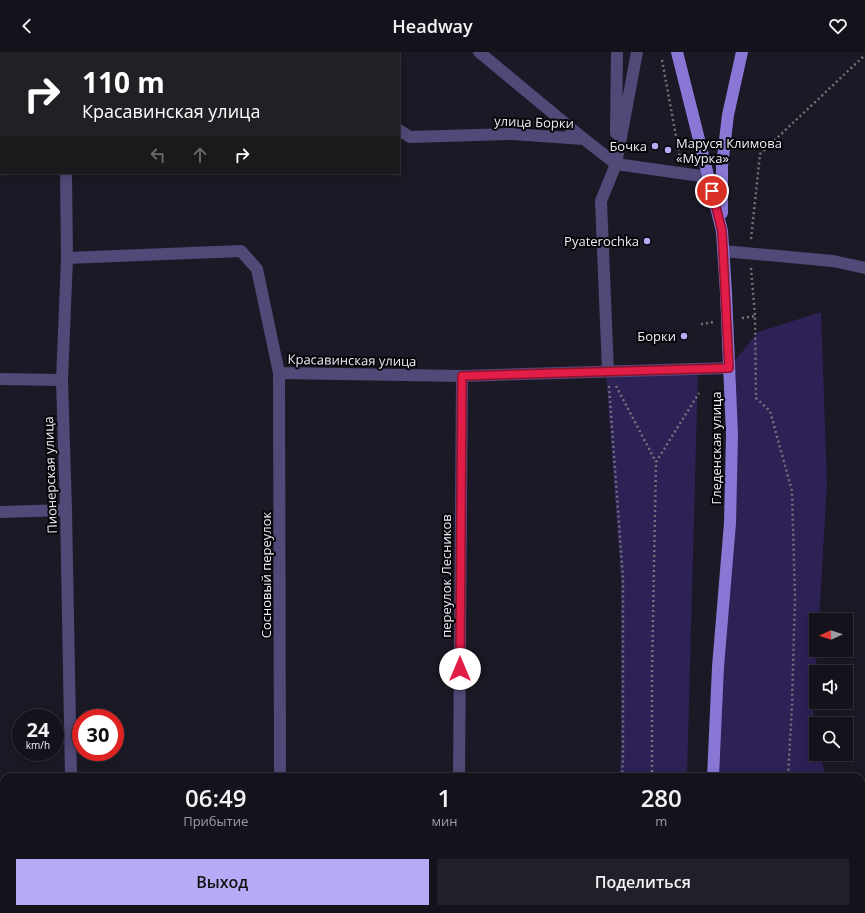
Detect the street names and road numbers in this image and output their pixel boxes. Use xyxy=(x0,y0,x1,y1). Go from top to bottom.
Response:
street label: улица Борки xyxy=(494,112,574,132)
street label: Красавинская улица xyxy=(287,350,417,370)
street label: Гледенская улица xyxy=(707,392,725,504)
street label: Пионерская улица xyxy=(39,416,61,534)
street label: Сосновый переулок xyxy=(257,511,275,638)
street label: переулок Лесников xyxy=(437,514,455,638)

